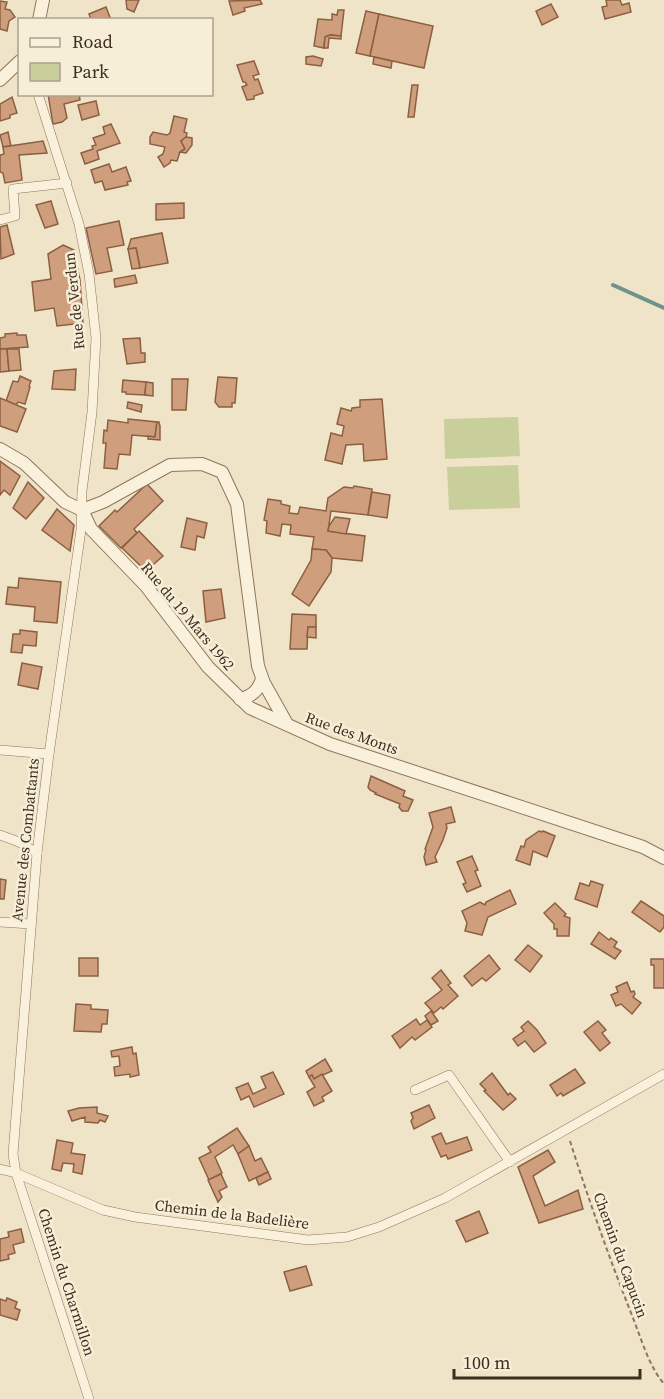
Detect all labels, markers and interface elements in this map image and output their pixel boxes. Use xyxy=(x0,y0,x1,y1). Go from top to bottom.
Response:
legend xyxy=(18,18,213,96)
text: Road xyxy=(72,29,113,54)
text: Park xyxy=(72,59,109,84)
street label: Rue de Verdun xyxy=(58,251,90,351)
street label: Rue du 19 Mars 1962 xyxy=(136,557,240,675)
street label: Rue des Monts xyxy=(303,706,401,760)
street label: Avenue des Combattants xyxy=(6,757,44,923)
street label: Chemin du Capucin xyxy=(589,1189,653,1321)
street label: Chemin de la Badelière xyxy=(154,1194,311,1234)
street label: Chemin du Charmillon xyxy=(33,1206,101,1358)
scale bar xyxy=(454,1342,640,1380)
text: 100 m xyxy=(463,1350,510,1375)

